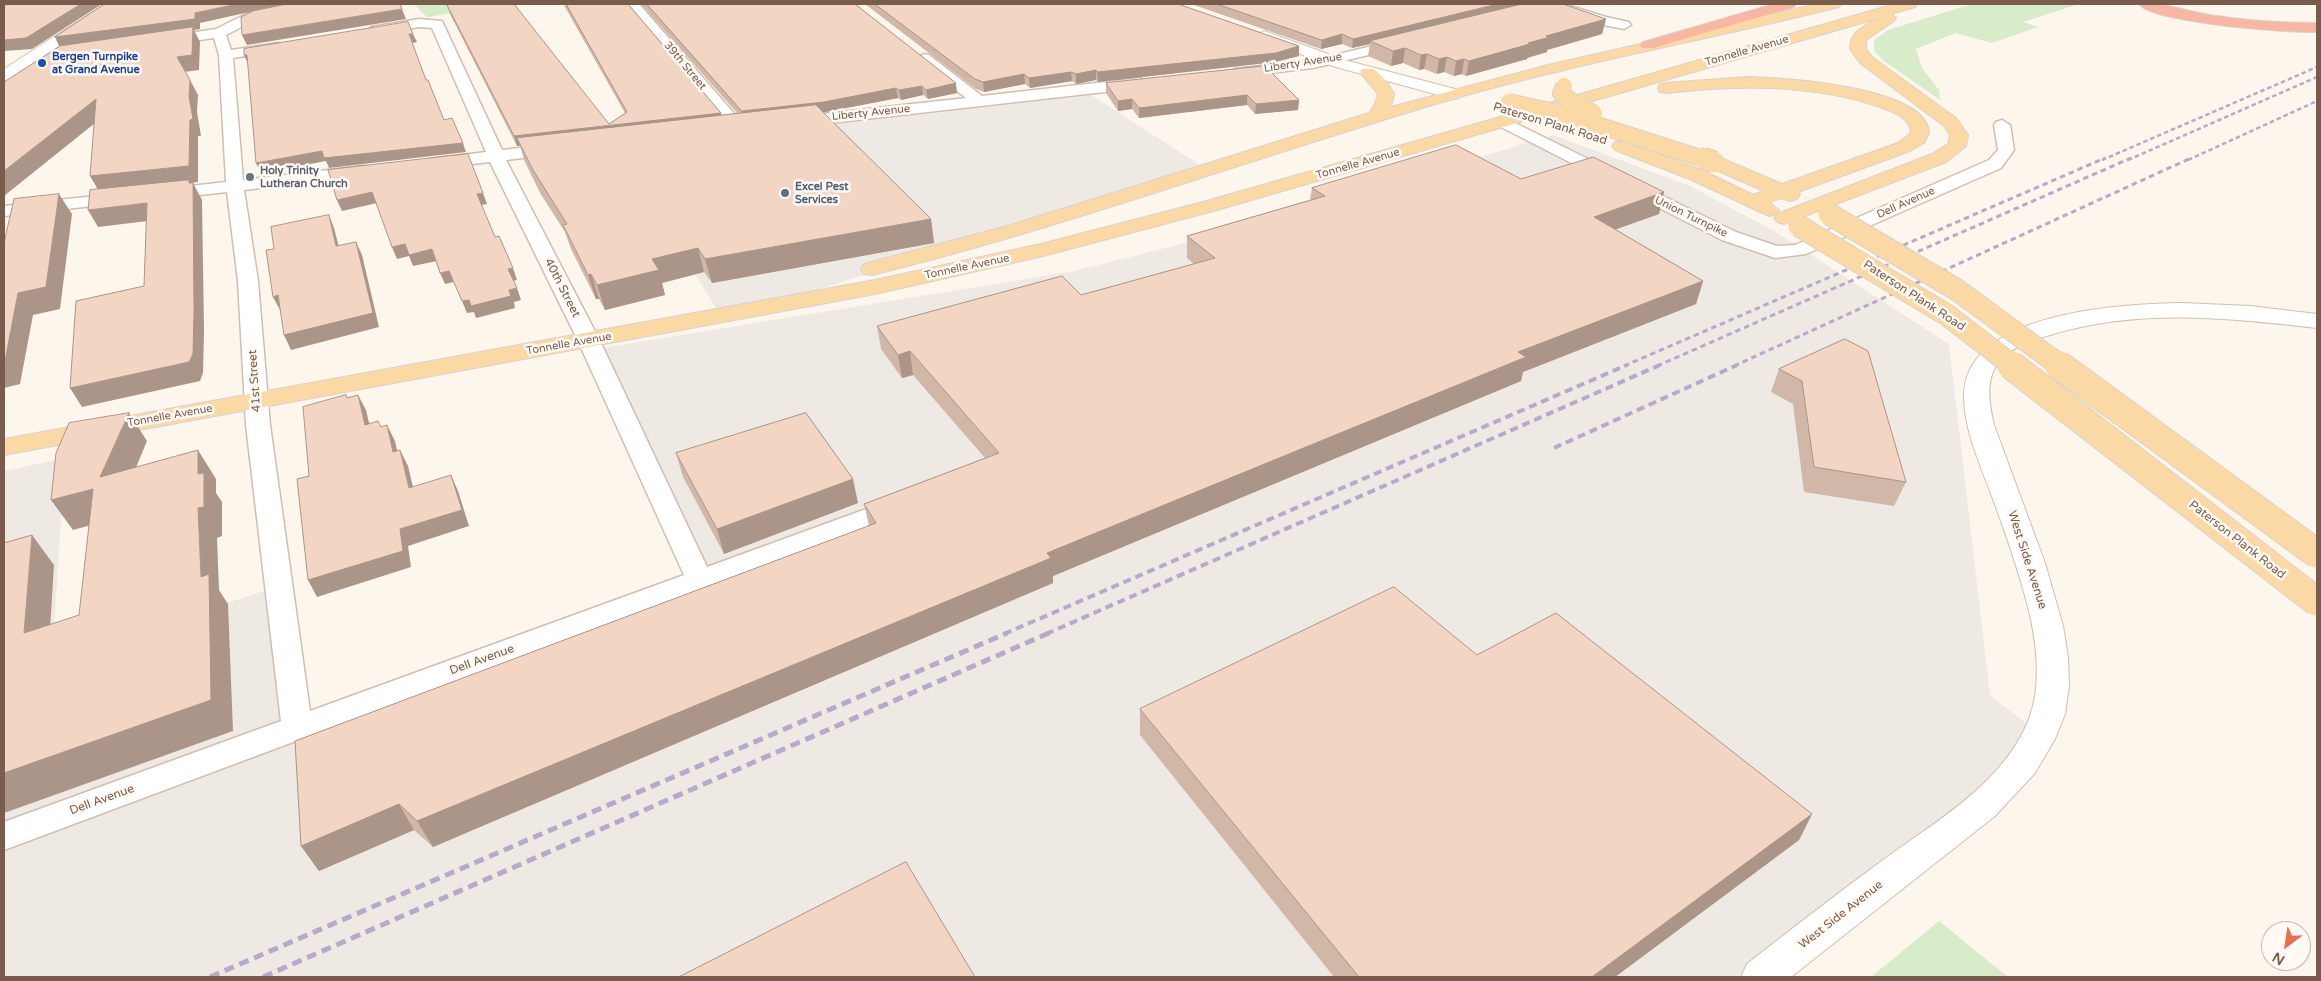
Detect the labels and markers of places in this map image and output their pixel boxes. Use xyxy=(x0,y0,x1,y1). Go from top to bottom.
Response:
place label: Bergen Turnpike at Grand Avenue xyxy=(52,50,140,76)
marker: Bergen Turnpike at Grand Avenue xyxy=(36,57,48,69)
place label: Holy Trinity Lutheran Church xyxy=(260,164,348,190)
marker: Holy Trinity Lutheran Church xyxy=(244,171,256,183)
place label: Excel Pest Services xyxy=(795,180,848,206)
marker: Excel Pest Services xyxy=(779,187,791,199)

